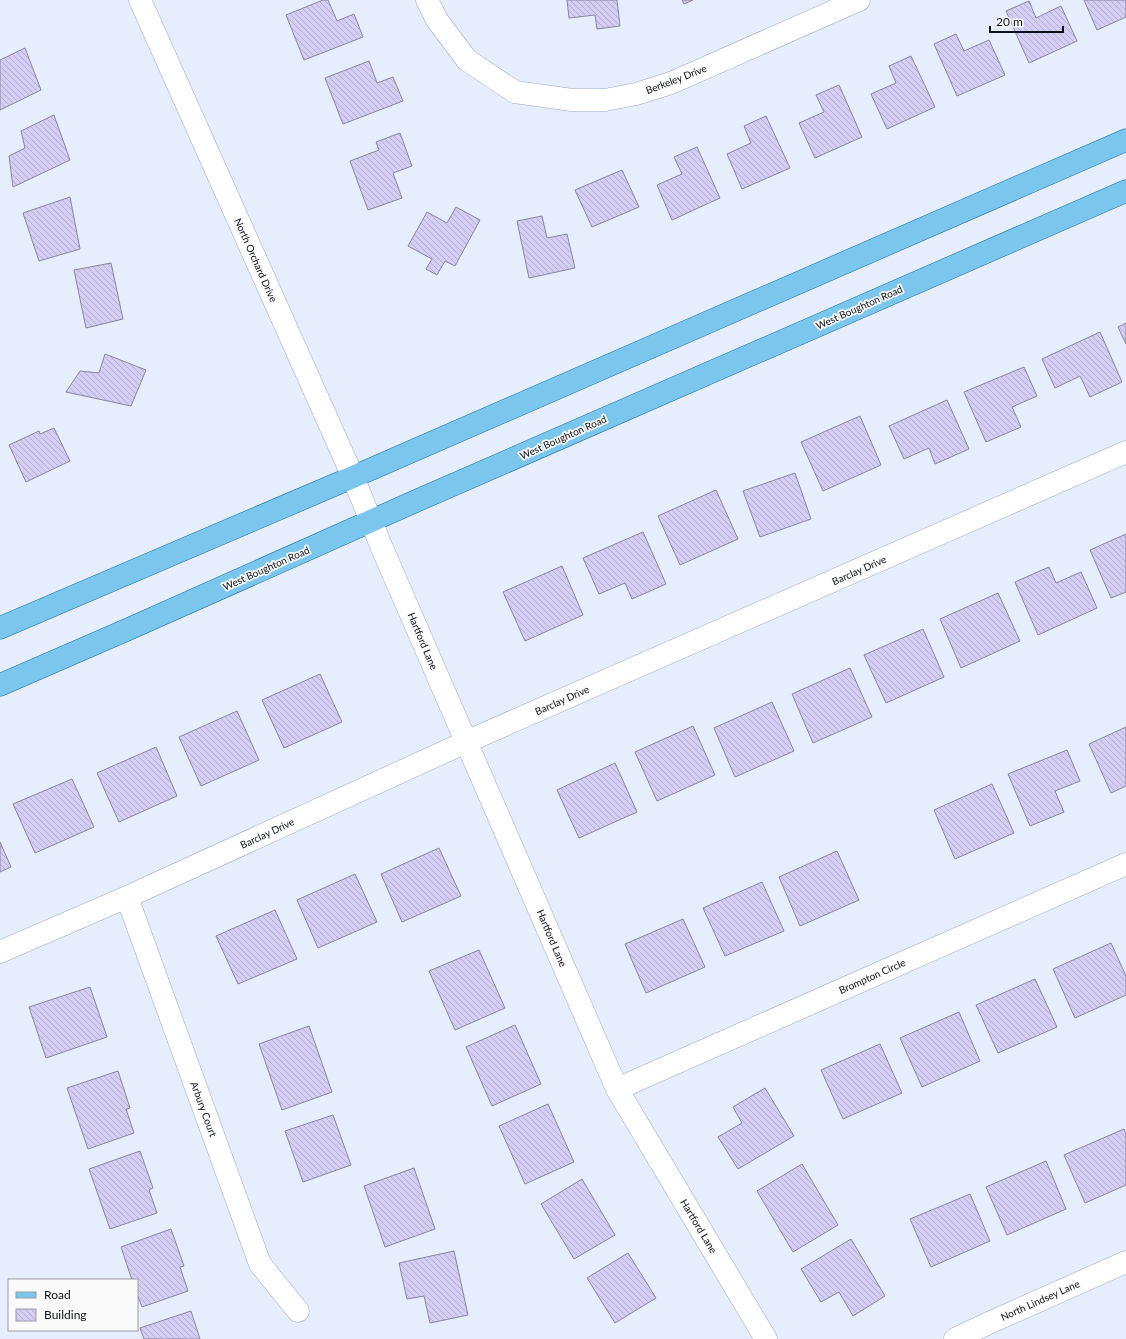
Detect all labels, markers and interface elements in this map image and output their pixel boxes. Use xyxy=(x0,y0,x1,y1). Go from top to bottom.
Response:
scale bar xyxy=(990,8,1063,34)
text: 20 m xyxy=(996,14,1023,29)
street label: Berkeley Drive xyxy=(644,62,708,96)
street label: North Orchard Drive xyxy=(232,216,280,304)
street label: West Boughton Road xyxy=(814,283,904,331)
street label: West Boughton Road xyxy=(518,413,608,461)
street label: West Boughton Road xyxy=(221,544,311,592)
street label: Barclay Drive xyxy=(830,553,888,587)
street label: Hartford Lane xyxy=(406,611,440,671)
street label: Barclay Drive xyxy=(533,683,591,717)
street label: Barclay Drive xyxy=(238,815,296,851)
street label: Hartford Lane xyxy=(535,908,569,968)
street label: Brompton Circle xyxy=(837,956,907,996)
street label: Arbury Court xyxy=(188,1080,220,1139)
street label: Hartford Lane xyxy=(678,1197,720,1255)
street label: North Lindsey Lane xyxy=(999,1277,1081,1323)
legend xyxy=(8,1279,138,1331)
text: Road xyxy=(44,1287,71,1302)
text: Building xyxy=(44,1307,87,1322)

